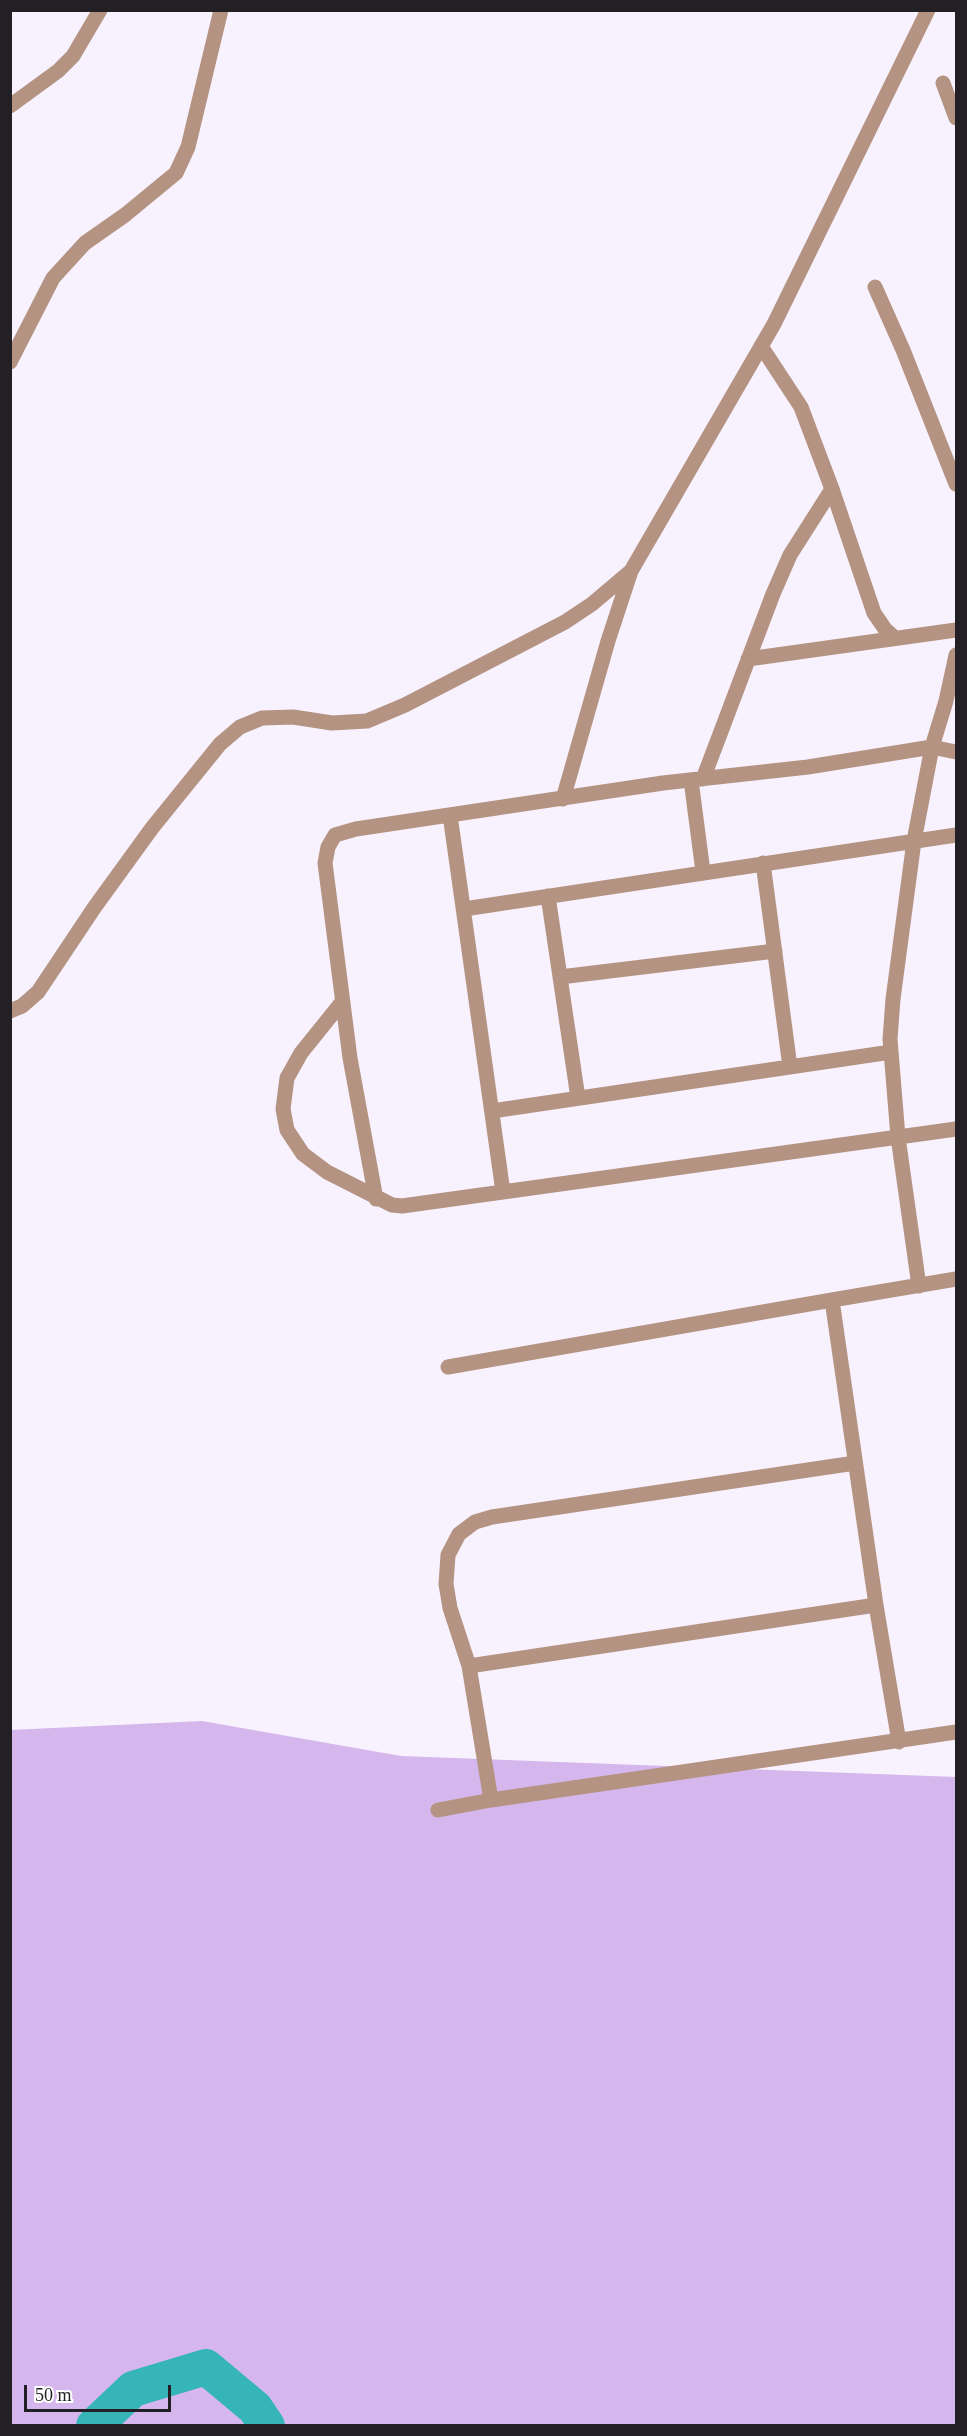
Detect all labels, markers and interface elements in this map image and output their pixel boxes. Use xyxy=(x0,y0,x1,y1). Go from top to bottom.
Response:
scale bar xyxy=(27,2373,174,2411)
text: 50 m xyxy=(35,2385,72,2405)

